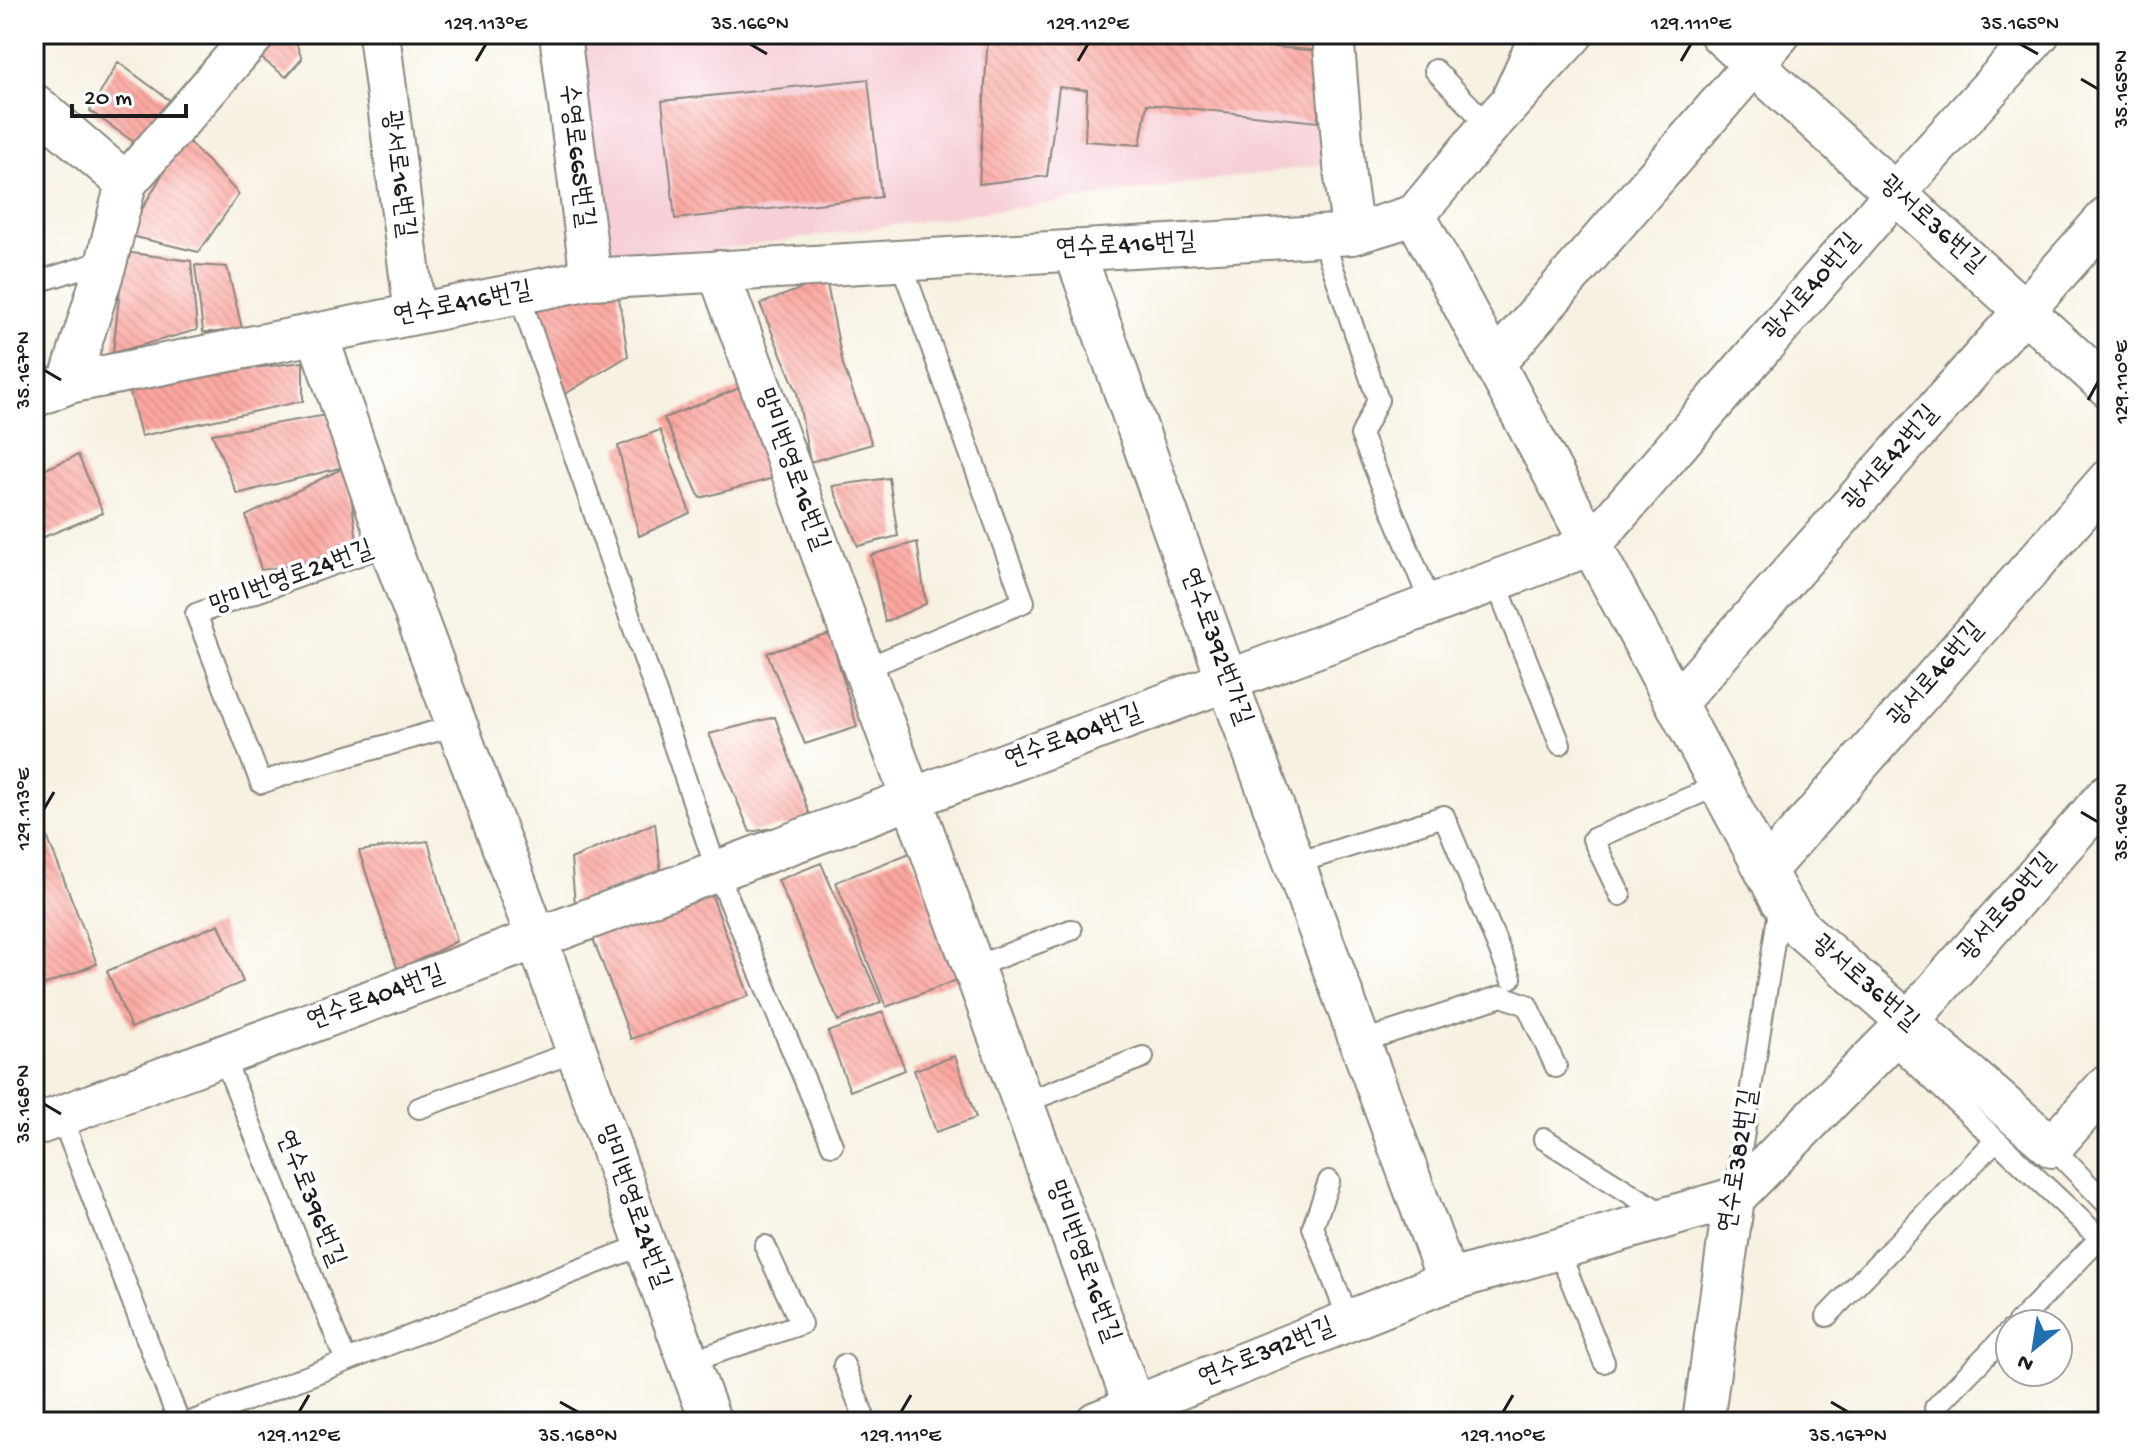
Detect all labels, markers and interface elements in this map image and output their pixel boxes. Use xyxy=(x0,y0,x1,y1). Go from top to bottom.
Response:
text: 129.113°E xyxy=(444,14,529,37)
text: 35.166°N xyxy=(710,14,789,37)
text: 129.112°E xyxy=(1046,14,1130,37)
text: 129.111°E xyxy=(1650,14,1732,37)
text: 35.165°N xyxy=(1980,14,2059,37)
text: 35.165°N xyxy=(2112,50,2135,129)
scale bar xyxy=(72,68,186,118)
street label: 수영로665번길 xyxy=(551,82,599,230)
text: 20 m xyxy=(84,85,132,114)
street label: 광서로16번길 xyxy=(374,108,420,240)
street label: 광서로36번길 xyxy=(1872,170,1990,280)
street label: 연수로416번길 xyxy=(1055,228,1197,266)
street label: 광서로40번길 xyxy=(1758,228,1868,348)
street label: 연수로416번길 xyxy=(391,276,535,334)
text: 35.167°N xyxy=(14,331,37,410)
text: 129.110°E xyxy=(2112,339,2135,425)
street label: 망미번영로16번길 xyxy=(747,385,835,555)
street label: 광서로42번길 xyxy=(1838,400,1946,518)
street label: 망미번영로24번길 xyxy=(206,535,378,623)
street label: 연수로392번가길 xyxy=(1172,564,1258,730)
street label: 광서로46번길 xyxy=(1883,616,1991,734)
street label: 연수로404번길 xyxy=(1001,699,1147,777)
text: 129.113°E xyxy=(14,766,37,851)
text: 35.166°N xyxy=(2112,783,2135,862)
street label: 광서로50번길 xyxy=(1953,848,2063,968)
street label: 광서로36번길 xyxy=(1804,929,1924,1039)
street label: 연수로404번길 xyxy=(303,960,449,1038)
text: 35.168°N xyxy=(14,1065,37,1144)
street label: 연수로382번길 xyxy=(1713,1087,1767,1235)
street label: 망미번영로24번길 xyxy=(588,1121,676,1293)
street label: 연수로396번길 xyxy=(268,1126,350,1272)
street label: 망미번영로16번길 xyxy=(1038,1177,1126,1347)
north arrow xyxy=(1994,1308,2074,1388)
street label: 연수로392번길 xyxy=(1194,1313,1340,1395)
text: N xyxy=(2013,1347,2039,1377)
text: 129.112°E xyxy=(257,1426,341,1449)
text: 35.168°N xyxy=(538,1426,617,1449)
text: 129.111°E xyxy=(860,1426,942,1449)
text: 129.110°E xyxy=(1460,1426,1546,1449)
text: 35.167°N xyxy=(1808,1426,1887,1449)

